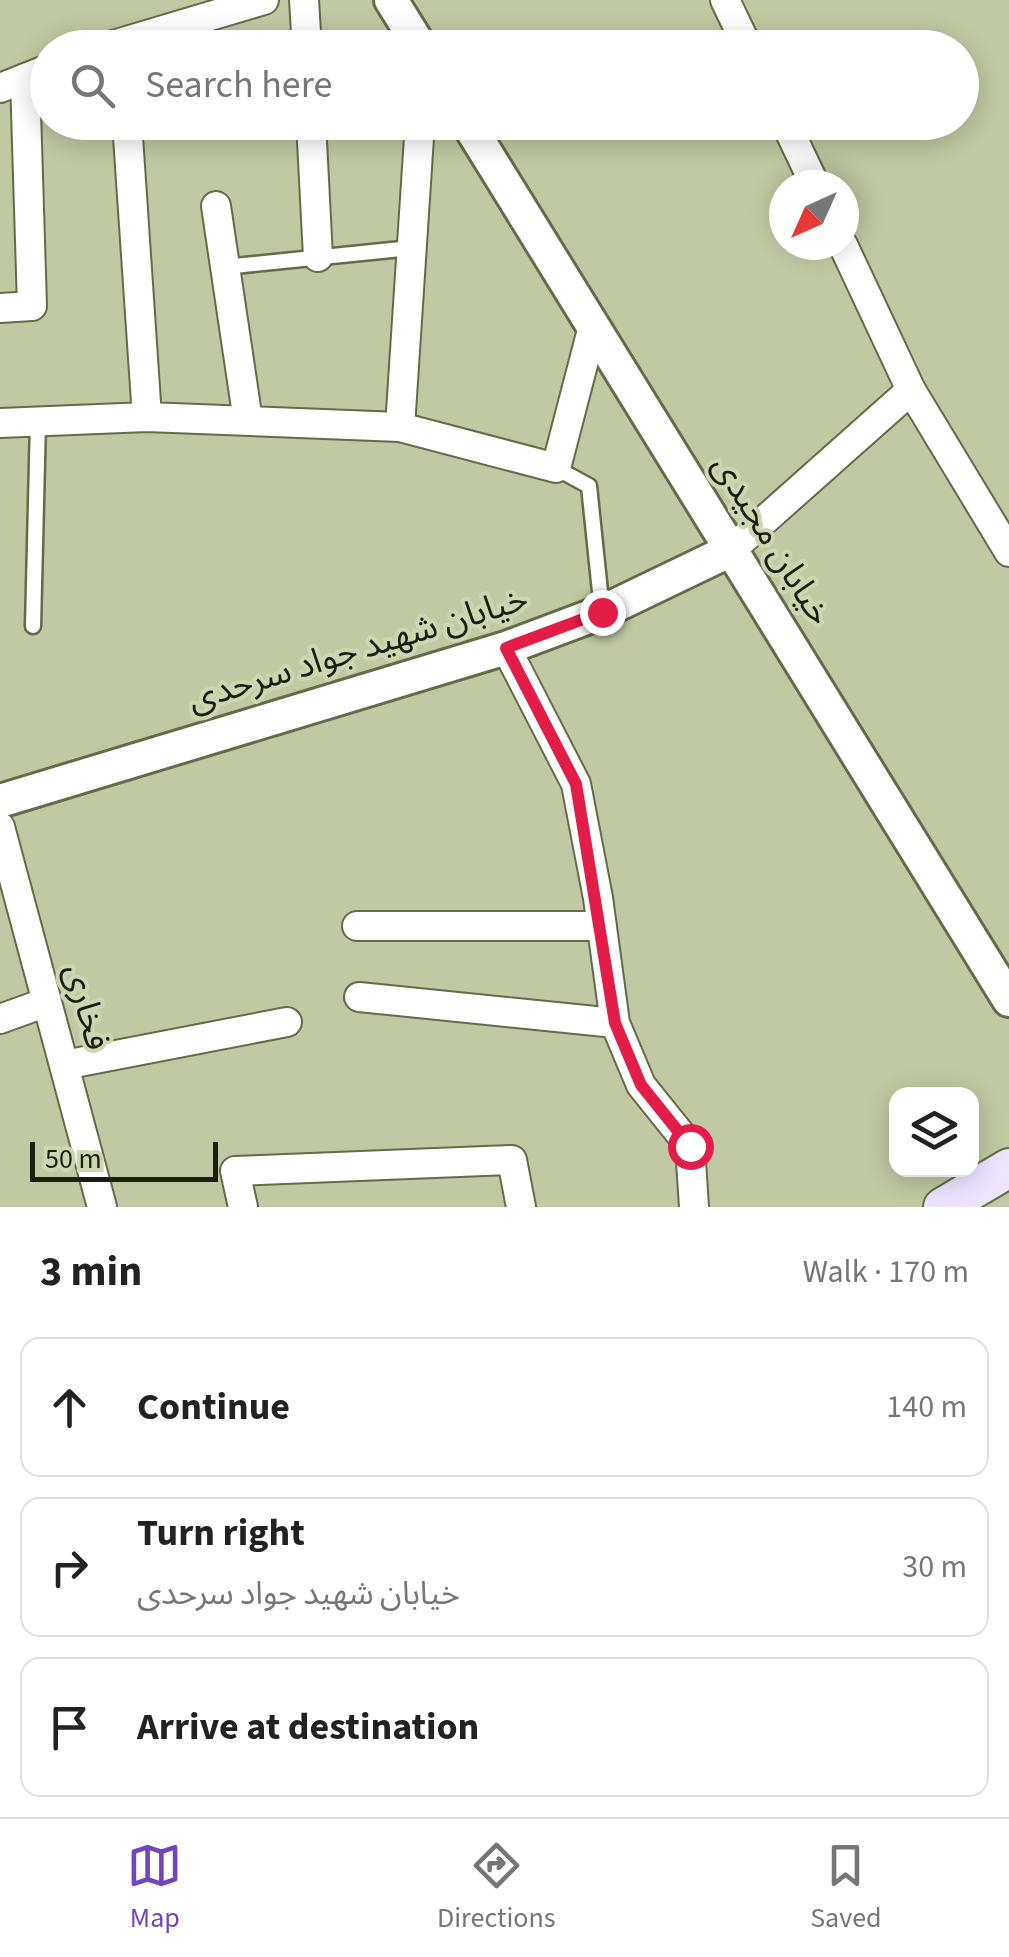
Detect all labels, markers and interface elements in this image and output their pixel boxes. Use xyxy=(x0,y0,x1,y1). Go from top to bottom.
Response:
search box xyxy=(30,30,979,140)
icon: search xyxy=(65,58,120,113)
text: Search here xyxy=(145,58,332,112)
north arrow xyxy=(769,170,859,260)
street label: خیابان مجیدی xyxy=(700,445,844,635)
street label: خیابان شهید جواد سرحدی xyxy=(182,573,534,725)
route end xyxy=(580,590,626,636)
street label: فخاری xyxy=(52,958,122,1056)
map controls xyxy=(889,1087,979,1177)
button: layers xyxy=(889,1087,979,1177)
route start xyxy=(668,1124,714,1170)
scale bar xyxy=(30,1137,218,1182)
text: 50 m xyxy=(45,1139,102,1179)
text: 3 min xyxy=(40,1242,142,1302)
text: Walk · 170 m xyxy=(803,1249,969,1295)
icon: ahead xyxy=(42,1380,97,1435)
text: Continue xyxy=(137,1380,290,1434)
text: 140 m xyxy=(886,1384,967,1430)
text: Turn right xyxy=(137,1506,305,1560)
icon: right xyxy=(42,1540,97,1595)
text: 30 m xyxy=(902,1544,967,1590)
text: خیابان شهید جواد سرحدی xyxy=(137,1571,460,1617)
icon: arrive xyxy=(42,1700,97,1755)
text: Arrive at destination xyxy=(137,1700,479,1754)
tab: Map xyxy=(127,1838,182,1938)
tab: Directions xyxy=(437,1838,556,1938)
tab: Saved xyxy=(810,1838,882,1938)

